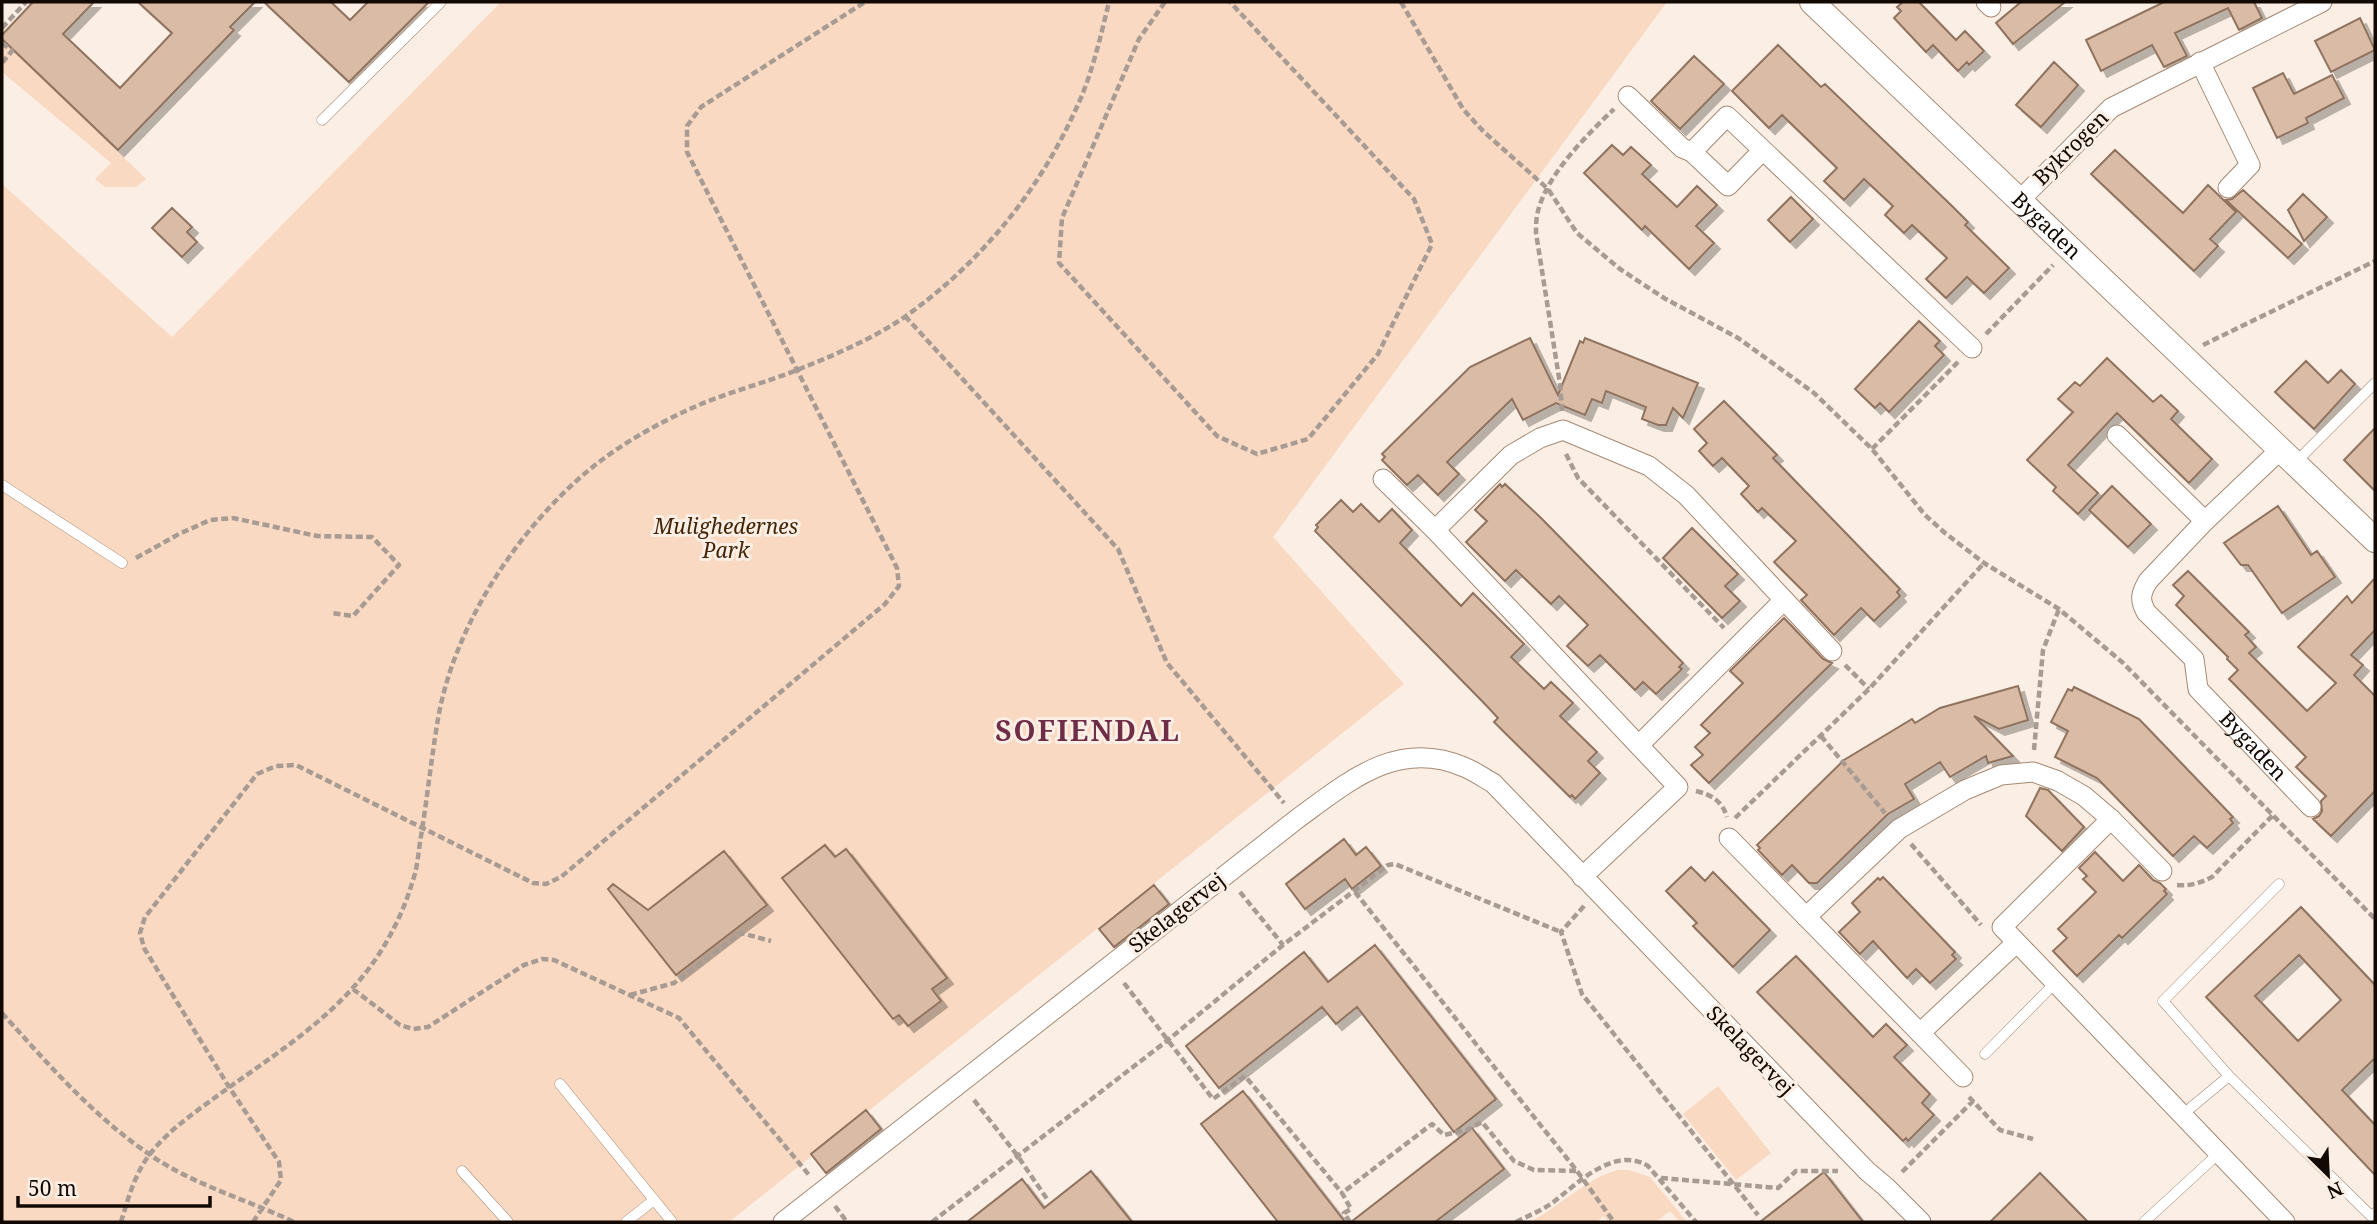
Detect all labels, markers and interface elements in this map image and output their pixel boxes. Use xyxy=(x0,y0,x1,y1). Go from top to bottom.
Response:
street label: Bykrogen xyxy=(2027,104,2114,191)
street label: Bygaden xyxy=(2006,185,2088,265)
park label: Mulighedernes Park xyxy=(653,512,799,564)
street label: Bygaden xyxy=(2214,705,2294,786)
district label: SOFIENDAL xyxy=(995,711,1181,749)
street label: Skelagervej xyxy=(1122,866,1230,959)
street label: Skelagervej xyxy=(1701,999,1801,1101)
north arrow xyxy=(2293,1140,2363,1210)
scale bar xyxy=(18,1164,210,1208)
text: 50 m xyxy=(28,1174,77,1202)
text: N xyxy=(2323,1176,2347,1205)

